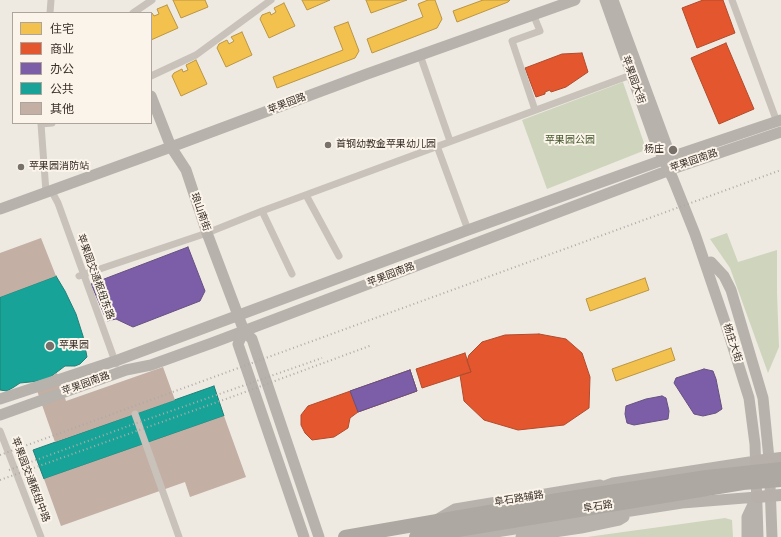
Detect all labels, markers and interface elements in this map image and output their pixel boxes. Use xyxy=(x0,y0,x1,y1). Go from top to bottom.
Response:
legend xyxy=(12,12,152,124)
text: 住宅 xyxy=(50,19,74,38)
text: 商业 xyxy=(50,39,74,58)
street label: 苹果园大街 xyxy=(619,54,647,106)
text: 办公 xyxy=(50,59,74,78)
text: 公共 xyxy=(50,79,74,98)
street label: 苹果园路 xyxy=(266,91,308,117)
text: 其他 xyxy=(50,99,74,118)
park label: 苹果园公园 xyxy=(545,135,595,147)
place label: 首钢幼教金苹果幼儿园 xyxy=(336,139,436,151)
marker: 首钢幼教金苹果幼儿园 xyxy=(323,140,333,150)
place label: 杨庄 xyxy=(644,144,664,156)
marker: 杨庄 xyxy=(667,144,679,156)
street label: 苹果园南路 xyxy=(668,147,720,175)
place label: 苹果园消防站 xyxy=(29,161,89,173)
marker: 苹果园消防站 xyxy=(16,162,26,172)
street label: 琅山南街 xyxy=(188,191,212,233)
street label: 苹果园交通枢纽东路 xyxy=(74,233,116,321)
street label: 苹果园南路 xyxy=(366,260,416,290)
street label: 杨庄大街 xyxy=(720,322,744,364)
marker: 苹果园 xyxy=(44,340,56,352)
place label: 苹果园 xyxy=(59,340,89,352)
street label: 苹果园南路 xyxy=(60,370,112,398)
street label: 苹果园交通枢纽中路 xyxy=(8,436,52,524)
street label: 阜石路辅路 xyxy=(493,489,545,509)
street label: 阜石路 xyxy=(582,499,614,515)

